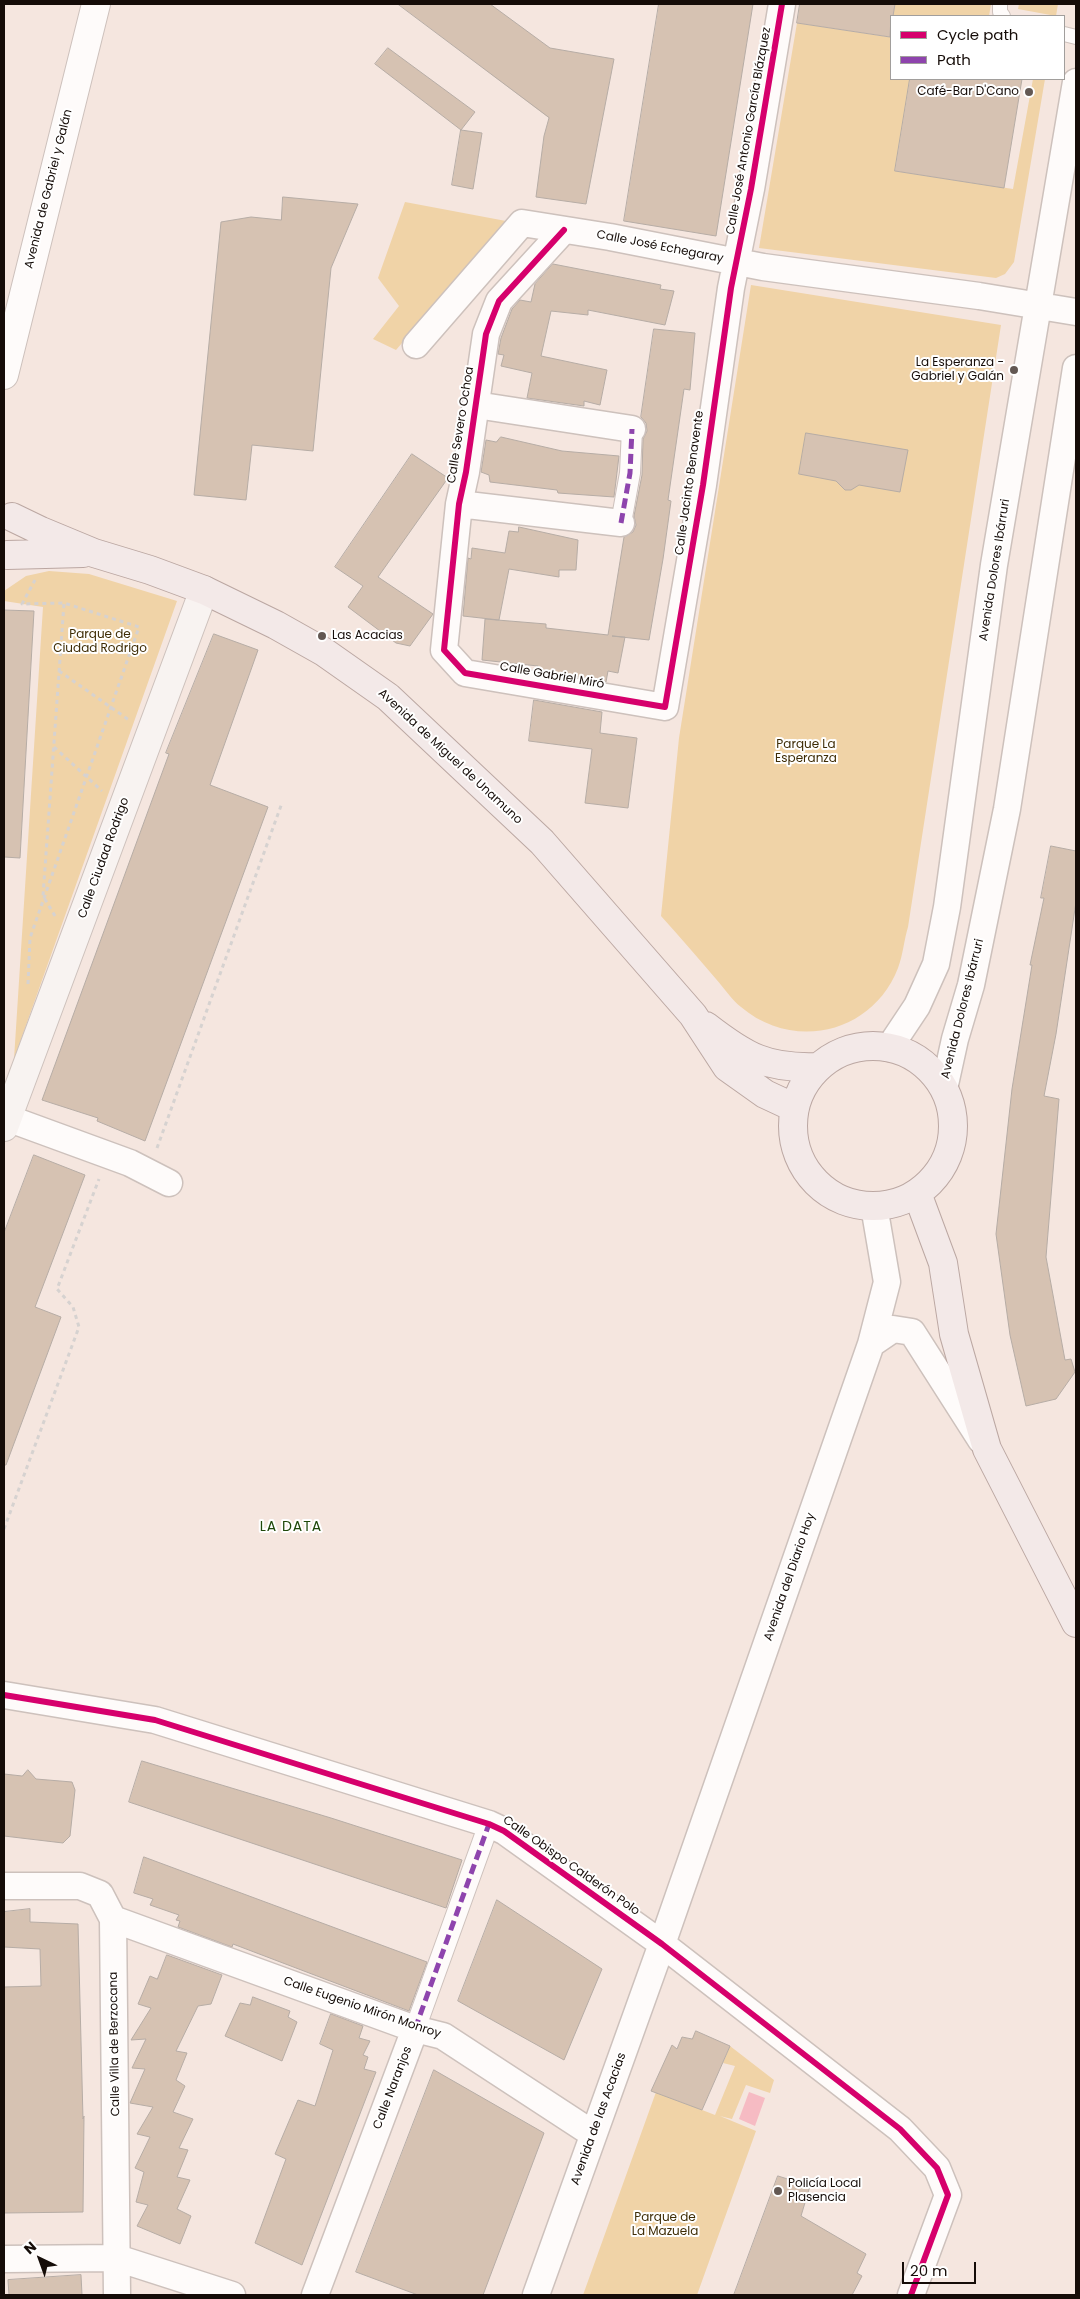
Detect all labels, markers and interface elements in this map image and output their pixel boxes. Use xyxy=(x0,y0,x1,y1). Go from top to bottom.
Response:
legend xyxy=(890,15,1065,80)
text: Cycle path xyxy=(937,24,1018,45)
street label: Calle José Antonio García Blázquez xyxy=(724,26,774,236)
text: Path xyxy=(937,49,971,70)
place label: Café-Bar D'Cano xyxy=(917,85,1019,99)
marker: Café-Bar D'Cano xyxy=(1023,86,1035,98)
street label: Avenida de Gabriel y Galán xyxy=(22,108,76,270)
street label: Calle José Echegaray xyxy=(595,228,725,266)
place label: La Esperanza - Gabriel y Galán xyxy=(911,356,1004,384)
marker: La Esperanza - Gabriel y Galán xyxy=(1008,364,1020,376)
street label: Calle Severo Ochoa xyxy=(445,366,477,484)
street label: Calle Jacinto Benavente xyxy=(673,410,707,556)
street label: Avenida Dolores Ibárruri xyxy=(977,498,1013,642)
park label: Parque de Ciudad Rodrigo xyxy=(53,628,147,656)
place label: Las Acacias xyxy=(332,629,403,643)
marker: Las Acacias xyxy=(316,630,328,642)
street label: Calle Gabriel Miró xyxy=(499,660,605,692)
street label: Avenida de Miguel de Unamuno xyxy=(375,686,525,828)
park label: Parque La Esperanza xyxy=(775,738,837,766)
street label: Calle Ciudad Rodrigo xyxy=(75,796,133,920)
street label: Avenida Dolores Ibárruri xyxy=(939,938,987,1080)
street label: Avenida del Diario Hoy xyxy=(761,1511,819,1643)
district label: LA DATA xyxy=(259,1519,323,1535)
street label: Calle Obispo Calderón Polo xyxy=(500,1813,642,1919)
street label: Calle Villa de Berzocana xyxy=(107,1972,123,2116)
street label: Calle Eugenio Mirón Monroy xyxy=(281,1974,443,2042)
street label: Calle Naranjos xyxy=(371,2045,415,2131)
street label: Avenida de las Acacias xyxy=(568,2051,630,2187)
place label: Policía Local Plasencia xyxy=(788,2177,861,2205)
marker: Policía Local Plasencia xyxy=(772,2185,784,2197)
park label: Parque de La Mazuela xyxy=(632,2211,698,2239)
north arrow xyxy=(15,2234,65,2284)
text: N xyxy=(19,2237,41,2259)
scale bar xyxy=(905,2252,979,2284)
text: 20 m xyxy=(910,2260,948,2281)

